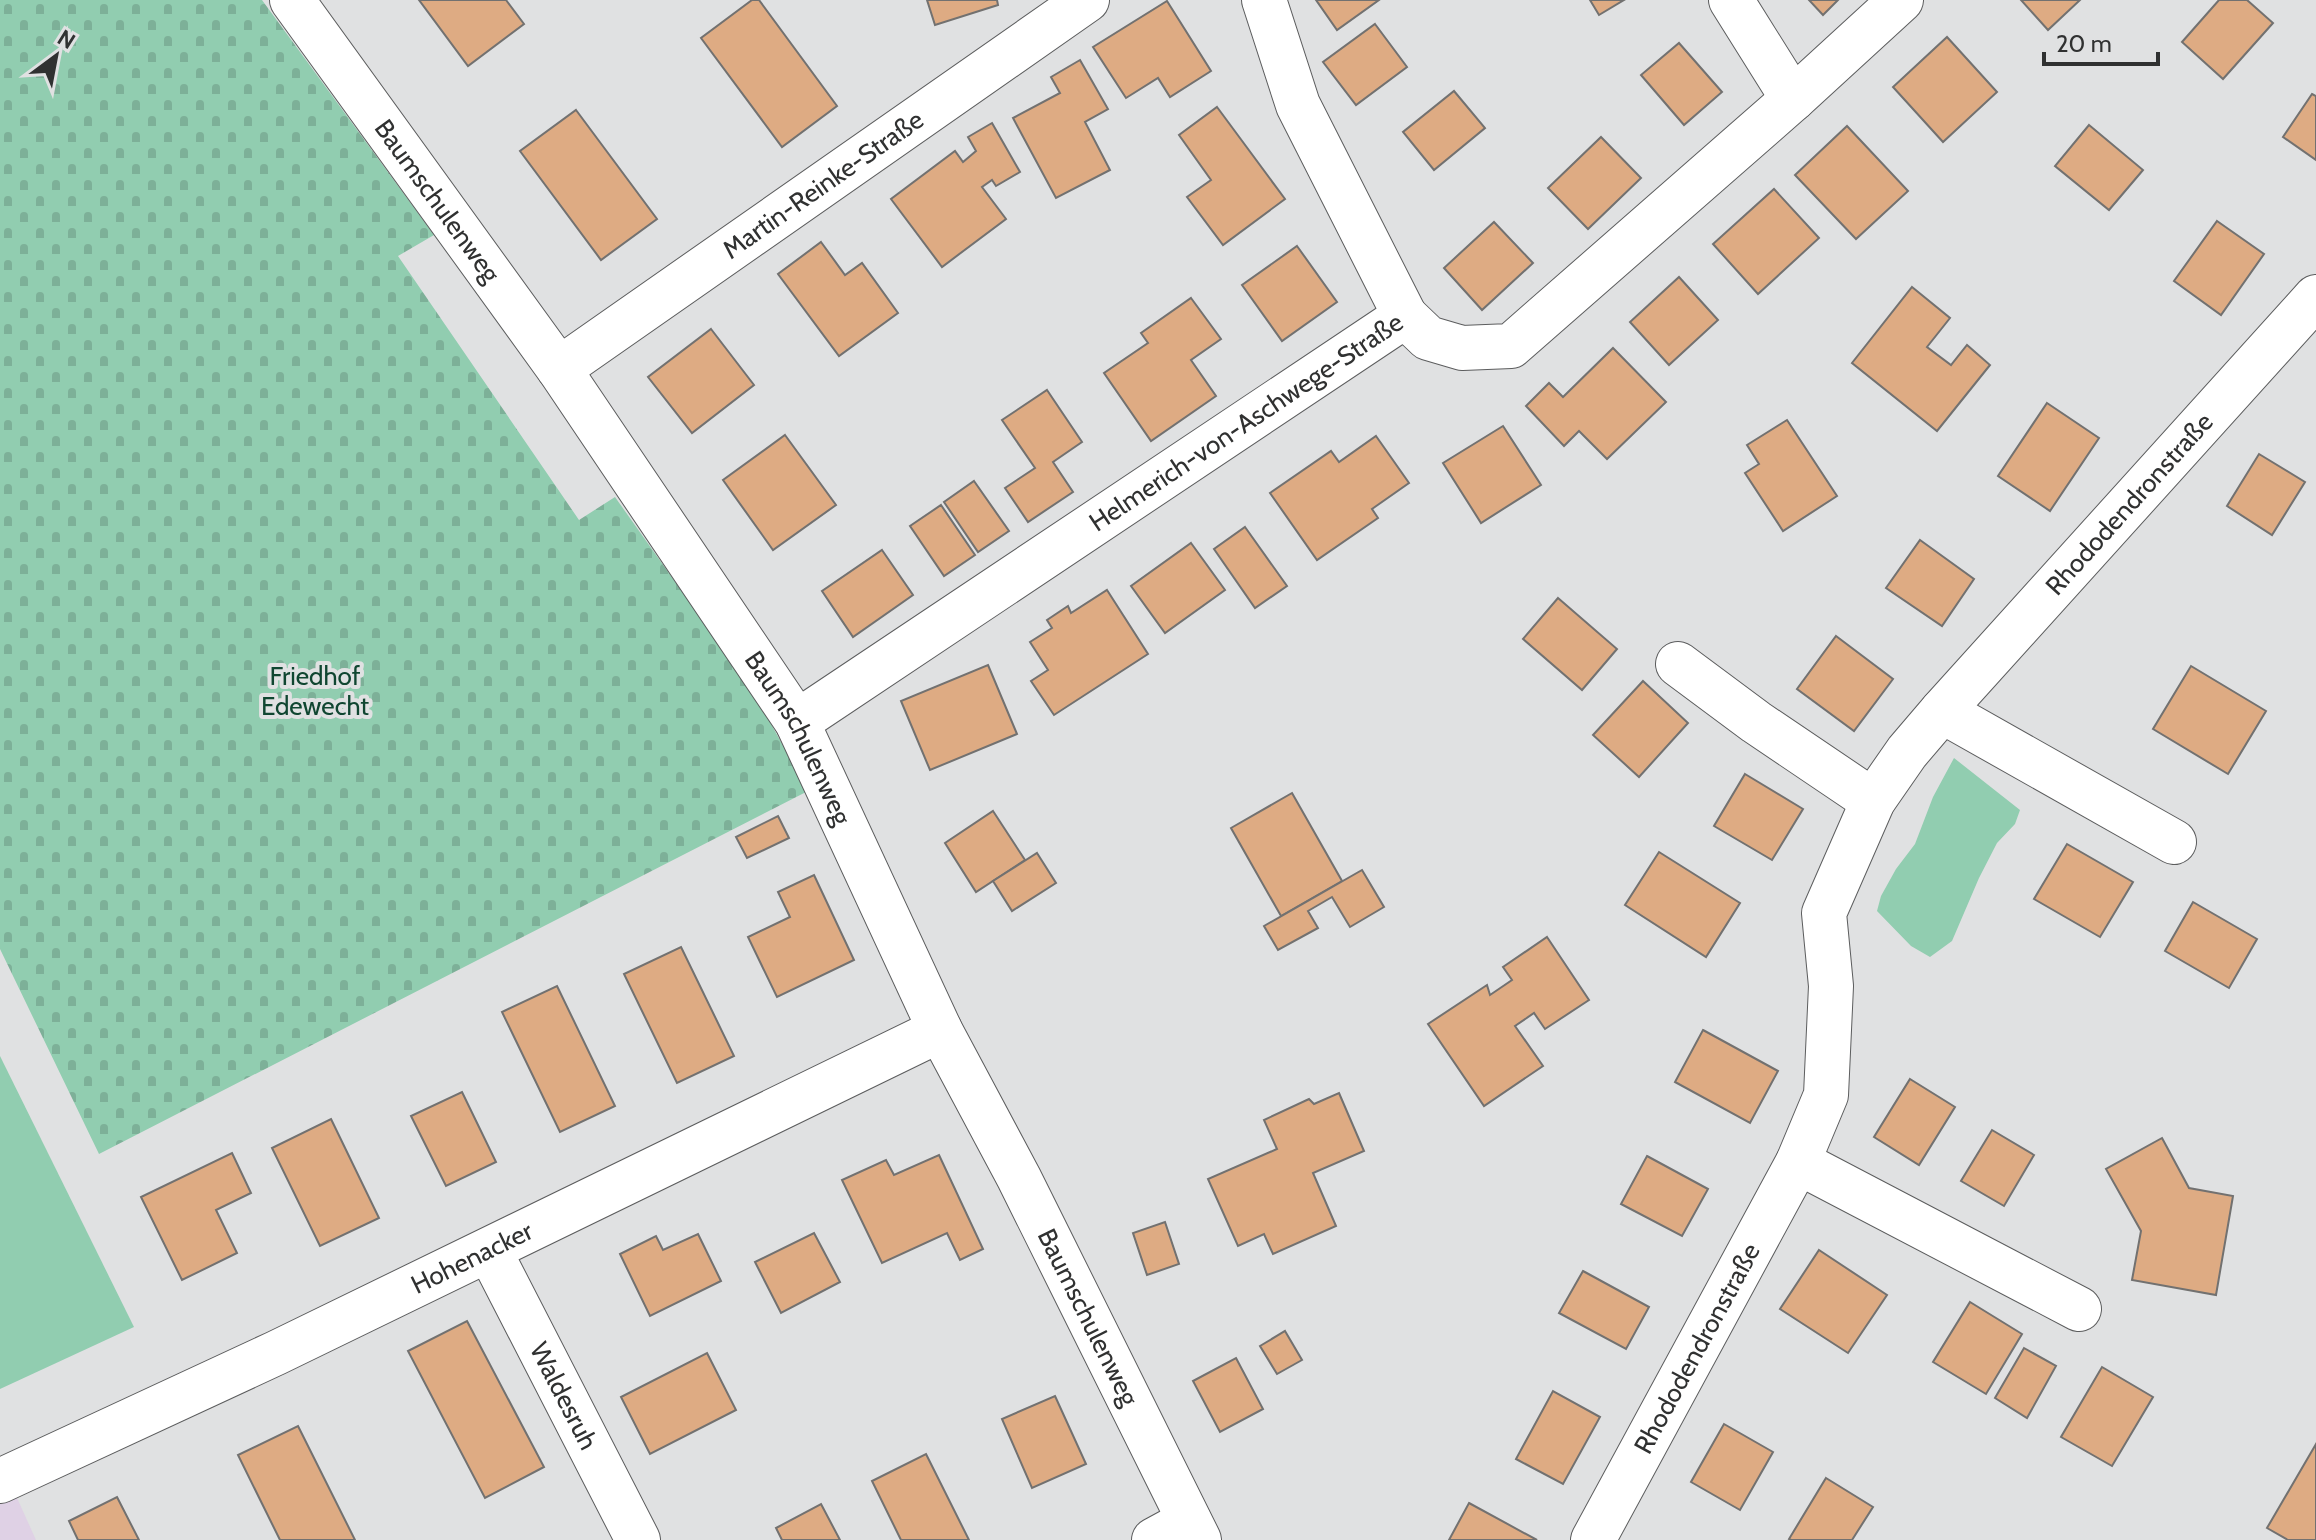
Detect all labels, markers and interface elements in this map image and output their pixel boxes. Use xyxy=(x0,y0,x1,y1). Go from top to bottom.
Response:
north arrow xyxy=(16,16,96,96)
scale bar xyxy=(2044,16,2158,66)
text: N xyxy=(53,24,80,55)
text: 20 m xyxy=(2056,29,2112,58)
street label: Martin-Reinke-Straße xyxy=(716,103,929,266)
street label: Baumschulenweg xyxy=(368,113,508,289)
street label: Helmerich-von-Aschwege-Straße xyxy=(1083,306,1409,538)
street label: Rhododendronstraße xyxy=(2039,406,2220,602)
street label: Baumschulenweg xyxy=(738,645,859,831)
park label: Friedhof Edewecht xyxy=(261,660,369,722)
street label: Hohenacker xyxy=(406,1214,539,1301)
street label: Baumschulenweg xyxy=(1031,1223,1146,1412)
street label: Rhododendronstraße xyxy=(1627,1238,1767,1459)
street label: Waldesruh xyxy=(523,1337,605,1455)

